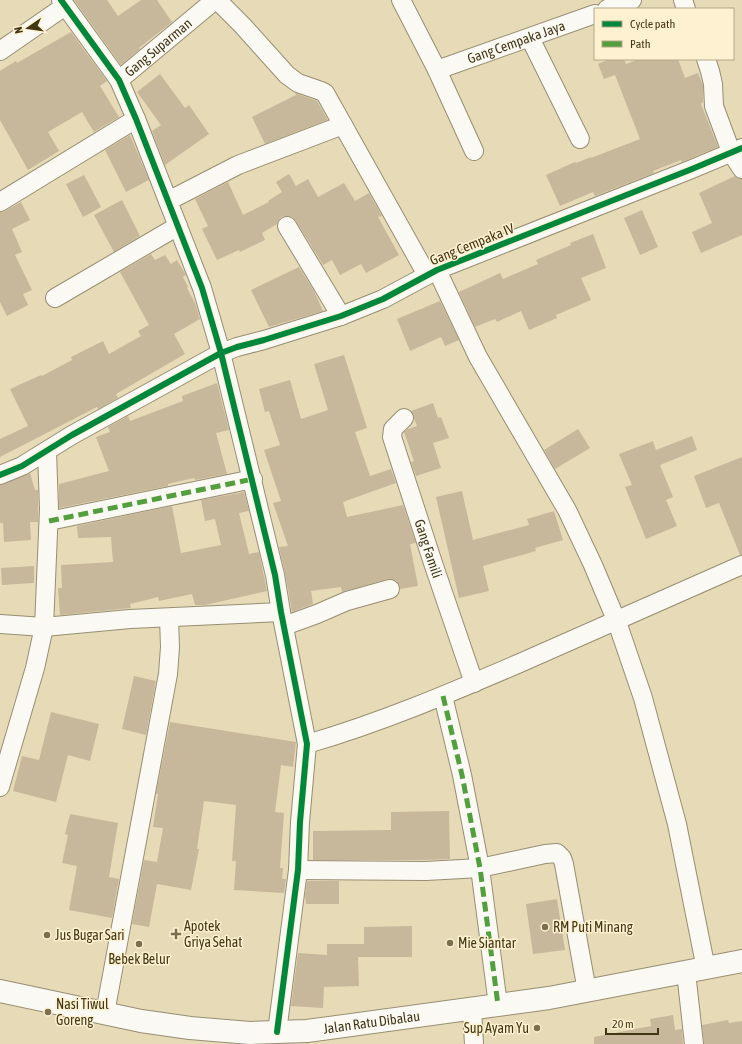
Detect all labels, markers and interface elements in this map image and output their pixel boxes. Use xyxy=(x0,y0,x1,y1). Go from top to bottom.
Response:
north arrow xyxy=(8,8,48,48)
legend xyxy=(594,8,734,60)
street label: Gang Suparman xyxy=(122,15,195,80)
street label: Gang Cempaka Jaya xyxy=(465,17,567,67)
text: Cycle path xyxy=(630,17,675,31)
text: N xyxy=(12,26,25,35)
text: Path xyxy=(630,37,651,51)
street label: Gang Cempaka IV xyxy=(427,220,517,268)
street label: Gang Famili xyxy=(411,517,446,580)
place label: Apotek Griya Sehat xyxy=(184,918,242,950)
place label: RM Puti Minang xyxy=(553,919,633,935)
marker: RM Puti Minang xyxy=(540,922,550,932)
place label: Jus Bugar Sari xyxy=(55,927,125,943)
marker: Apotek Griya Sehat xyxy=(171,929,181,939)
marker: Jus Bugar Sari xyxy=(42,930,52,940)
place label: Mie Siantar xyxy=(458,935,517,951)
marker: Mie Siantar xyxy=(445,938,455,948)
marker: Bebek Belur xyxy=(134,939,144,949)
place label: Bebek Belur xyxy=(108,951,171,967)
place label: Nasi Tiwul Goreng xyxy=(56,996,109,1028)
marker: Nasi Tiwul Goreng xyxy=(43,1007,53,1017)
street label: Jalan Ratu Dibalau xyxy=(322,1008,421,1037)
scale bar xyxy=(606,1010,658,1036)
text: 20 m xyxy=(612,1017,634,1031)
place label: Sup Ayam Yu xyxy=(464,1020,529,1036)
marker: Sup Ayam Yu xyxy=(532,1023,542,1033)

